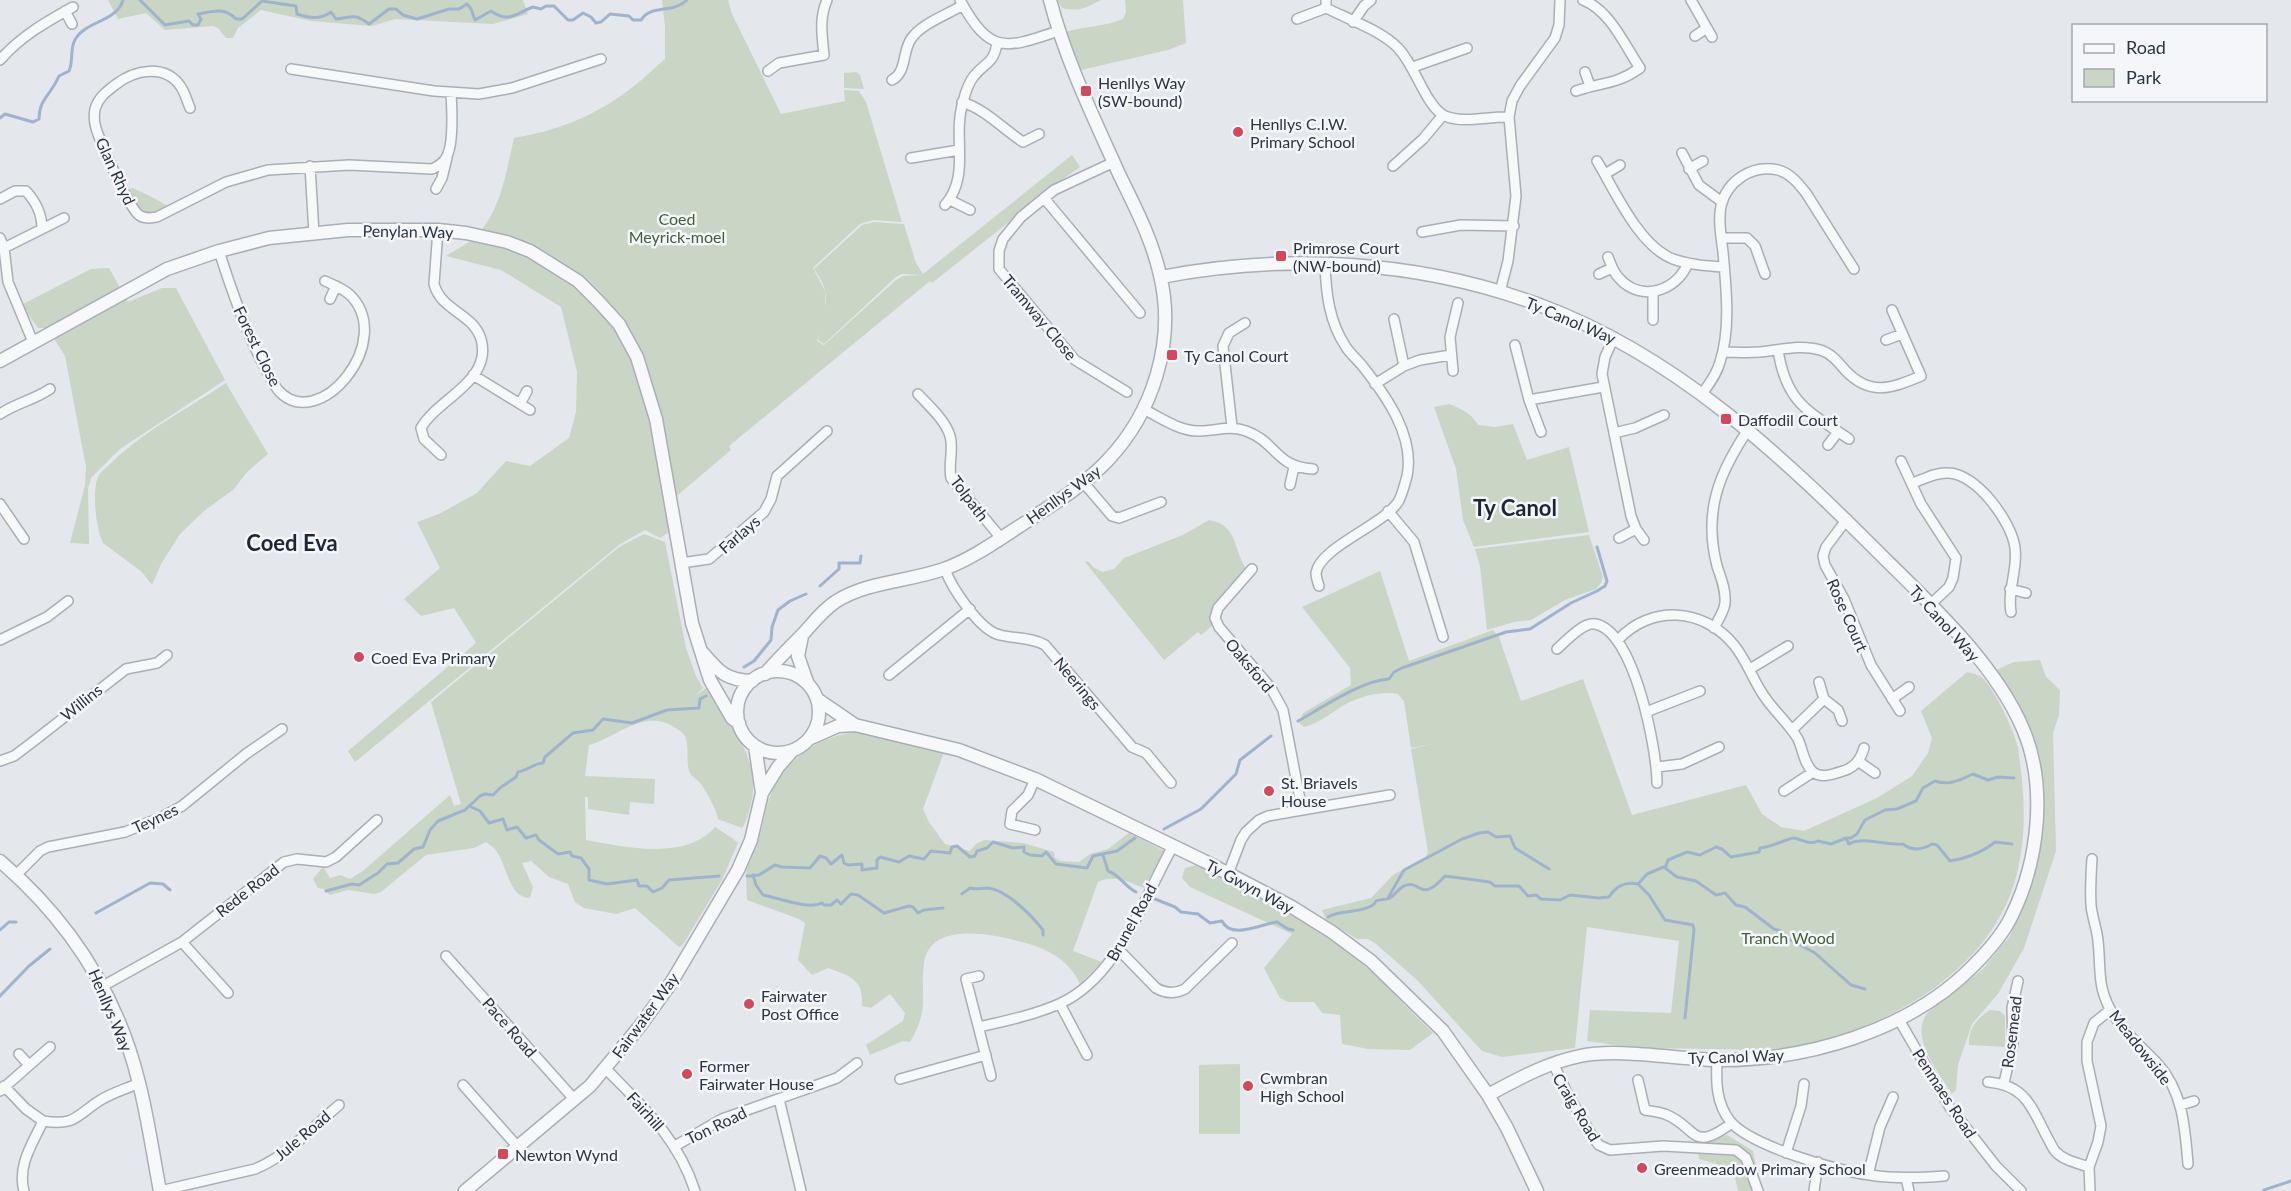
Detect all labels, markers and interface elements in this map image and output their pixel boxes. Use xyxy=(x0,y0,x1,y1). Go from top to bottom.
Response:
legend xyxy=(2072,24,2267,102)
text: Road xyxy=(2126,36,2166,58)
text: Park xyxy=(2126,66,2162,88)
place label: Henllys Way (SW-bound) xyxy=(1098,73,1186,110)
marker: Henllys Way (SW-bound) xyxy=(1079,84,1093,98)
place label: Henllys C.I.W. Primary School xyxy=(1250,114,1355,151)
marker: Henllys C.I.W. Primary School xyxy=(1231,125,1245,139)
street label: Glan Rhyd xyxy=(92,134,140,208)
park label: Coed Meyrick-moel xyxy=(629,209,725,246)
street label: Penylan Way xyxy=(362,221,454,241)
place label: Primrose Court (NW-bound) xyxy=(1293,238,1400,275)
marker: Primrose Court (NW-bound) xyxy=(1274,249,1288,263)
street label: Tramway Close xyxy=(999,270,1081,364)
street label: Ty Canol Way xyxy=(1523,293,1620,348)
street label: Forest Close xyxy=(230,303,286,389)
place label: Ty Canol Court xyxy=(1184,346,1289,365)
marker: Ty Canol Court xyxy=(1165,348,1179,362)
place label: Daffodil Court xyxy=(1738,410,1838,429)
marker: Daffodil Court xyxy=(1719,412,1733,426)
street label: Henllys Way xyxy=(1022,460,1105,527)
street label: Tolpath xyxy=(947,472,993,524)
district label: Ty Canol xyxy=(1473,494,1557,521)
street label: Farlays xyxy=(715,511,763,557)
district label: Coed Eva xyxy=(246,529,338,556)
street label: Rose Court xyxy=(1823,575,1873,655)
street label: Ty Canol Way xyxy=(1906,581,1985,666)
street label: Oaksford xyxy=(1222,634,1278,696)
place label: Coed Eva Primary xyxy=(371,648,496,667)
marker: Coed Eva Primary xyxy=(352,650,366,664)
street label: Neerings xyxy=(1051,653,1105,713)
street label: Willins xyxy=(57,680,106,724)
place label: St. Briavels House xyxy=(1281,773,1358,810)
marker: St. Briavels House xyxy=(1262,784,1276,798)
street label: Teynes xyxy=(129,799,181,837)
street label: Ty Gwyn Way xyxy=(1203,855,1298,917)
street label: Rede Road xyxy=(212,859,282,921)
street label: Brunel Road xyxy=(1102,880,1160,964)
park label: Tranch Wood xyxy=(1741,928,1835,947)
street label: Henllys Way xyxy=(85,966,137,1055)
street label: Fairwater Way xyxy=(608,968,683,1061)
place label: Fairwater Post Office xyxy=(761,986,839,1023)
street label: Pace Road xyxy=(479,993,541,1061)
street label: Rosemead xyxy=(1997,995,2025,1069)
marker: Fairwater Post Office xyxy=(742,997,756,1011)
street label: Meadowside xyxy=(2106,1006,2176,1088)
street label: Ty Canol Way xyxy=(1688,1045,1785,1067)
street label: Penmaes Road xyxy=(1909,1045,1981,1141)
place label: Former Fairwater House xyxy=(699,1056,814,1093)
marker: Former Fairwater House xyxy=(680,1067,694,1081)
place label: Cwmbran High School xyxy=(1260,1068,1344,1105)
street label: Craig Road xyxy=(1549,1070,1605,1144)
marker: Cwmbran High School xyxy=(1241,1079,1255,1093)
street label: Fairhill xyxy=(624,1088,668,1134)
street label: Ton Road xyxy=(683,1102,749,1148)
street label: Jule Road xyxy=(270,1106,334,1164)
place label: Newton Wynd xyxy=(515,1145,618,1164)
marker: Newton Wynd xyxy=(496,1147,510,1161)
place label: Greenmeadow Primary School xyxy=(1654,1159,1866,1178)
marker: Greenmeadow Primary School xyxy=(1635,1161,1649,1175)

